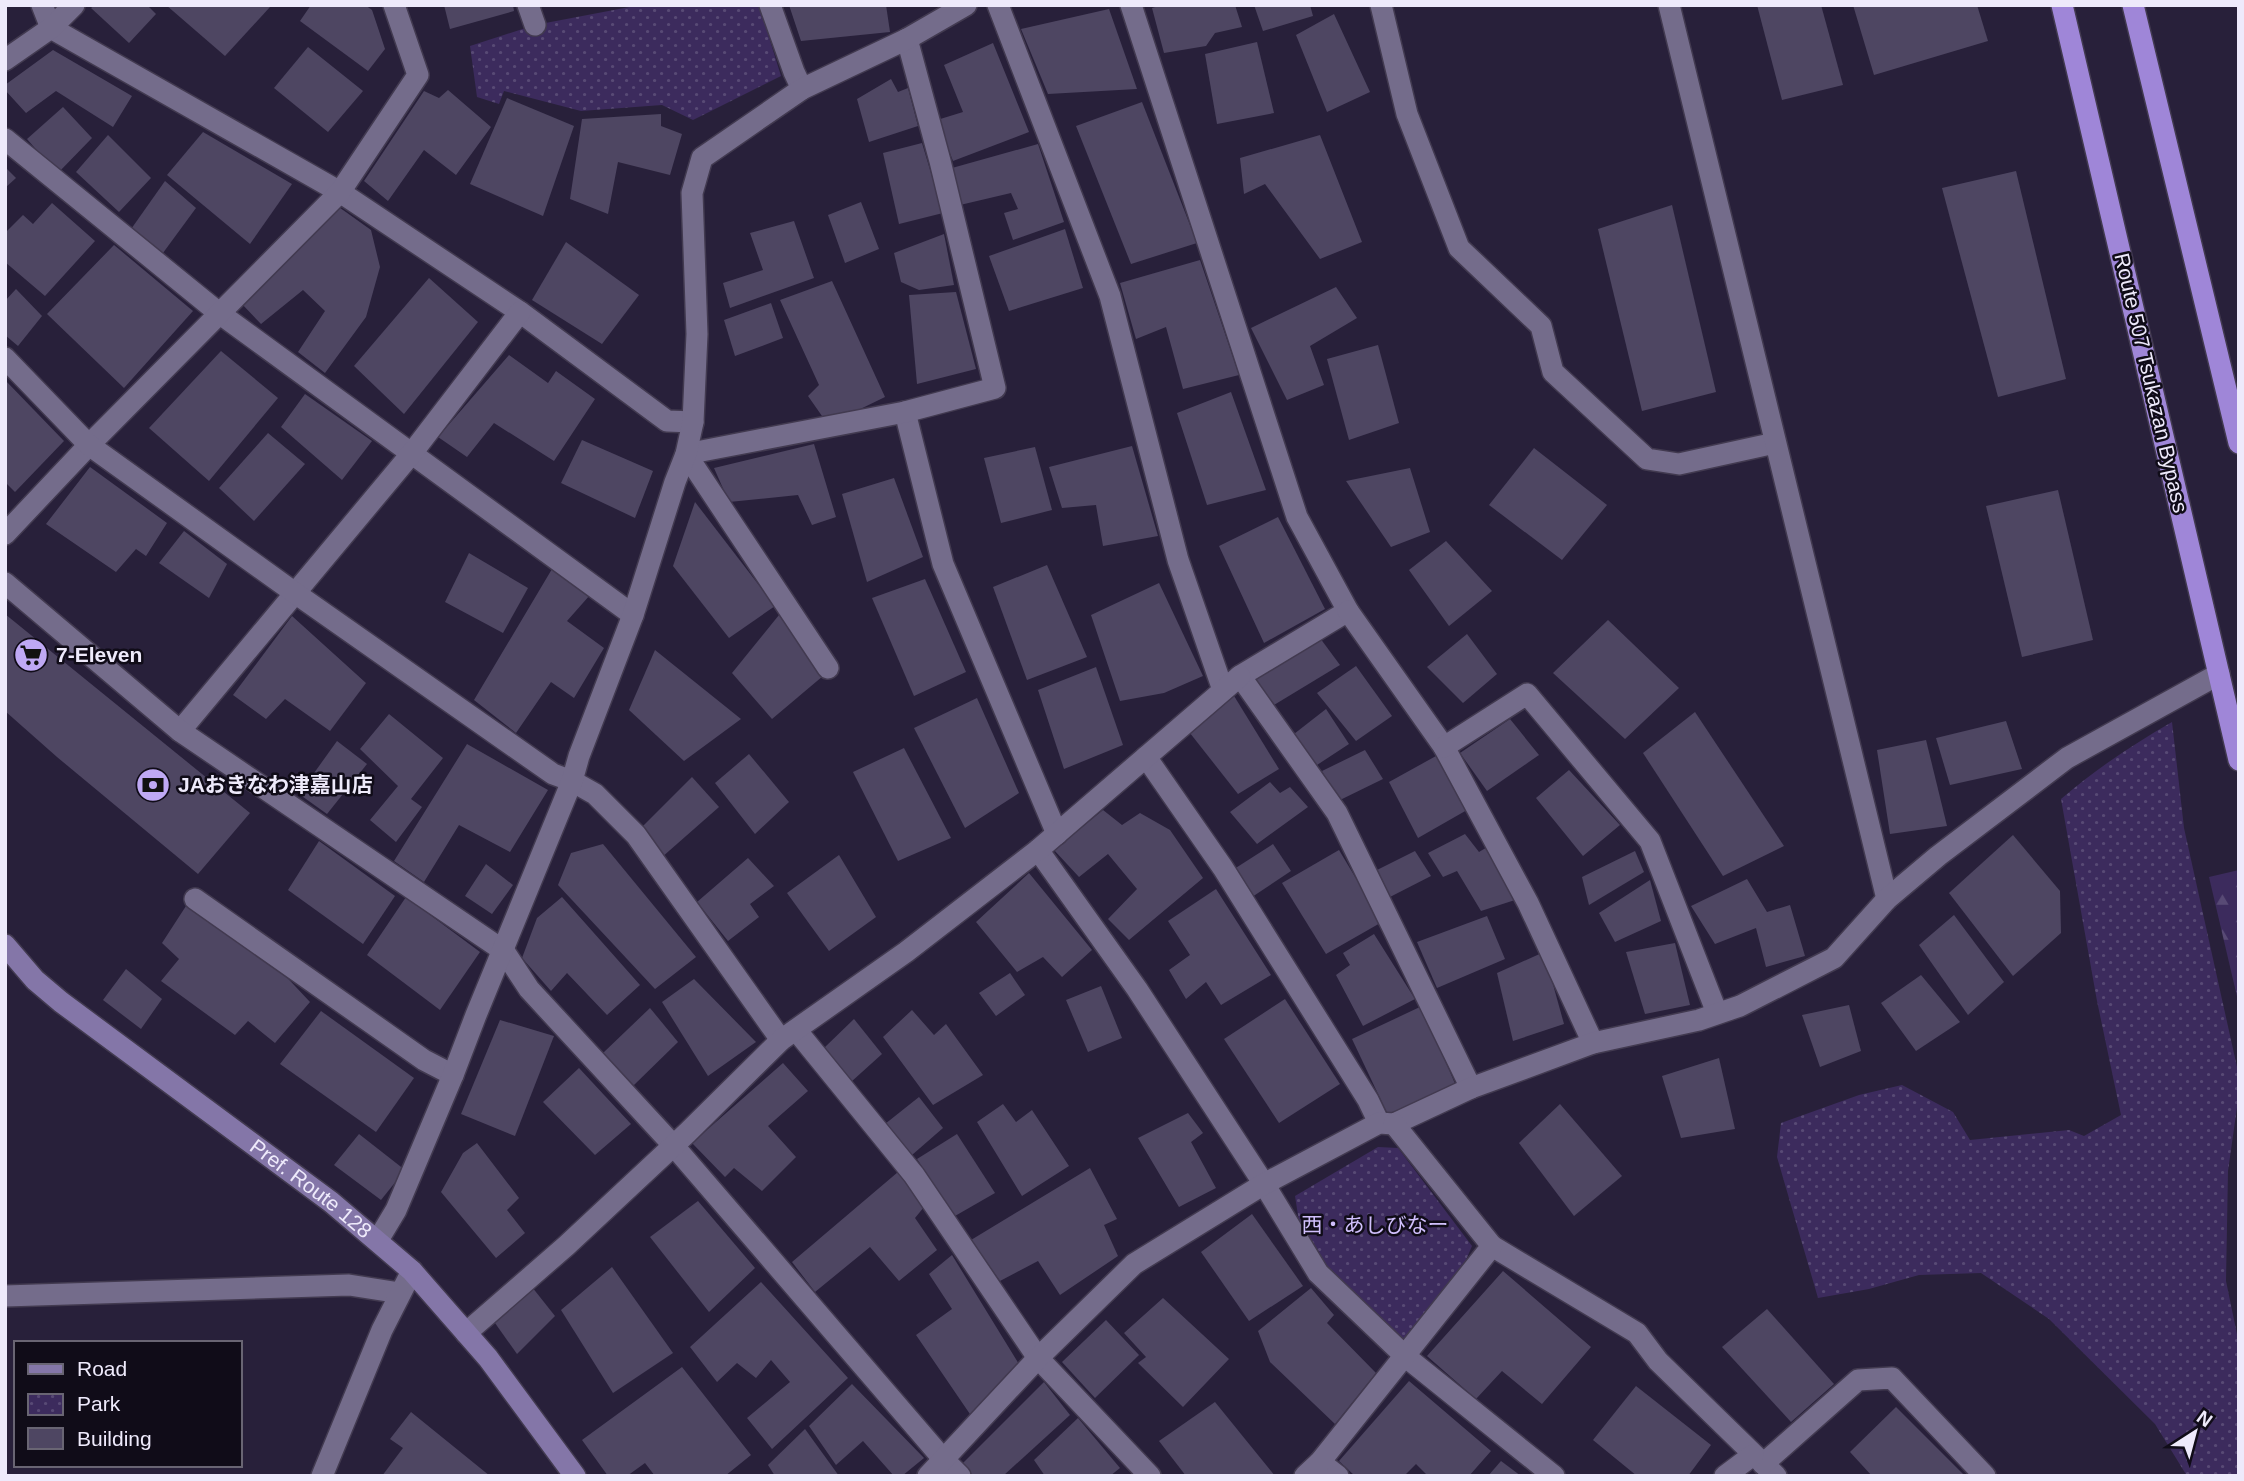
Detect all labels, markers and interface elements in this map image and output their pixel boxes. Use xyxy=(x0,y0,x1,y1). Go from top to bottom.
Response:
street label: Route 507 Tsukazan Bypass xyxy=(2110,251,2193,515)
supermarket icon: 7-Eleven xyxy=(12,636,50,674)
place label: 7-Eleven xyxy=(56,643,142,666)
bank icon: JAおきなわ津嘉山店 xyxy=(134,766,172,804)
place label: JAおきなわ津嘉山店 xyxy=(178,773,373,796)
street label: Pref. Route 128 xyxy=(246,1134,376,1242)
park label: 西・あしびなー xyxy=(1302,1213,1449,1236)
legend xyxy=(14,1341,242,1467)
text: Road xyxy=(77,1357,127,1380)
text: Park xyxy=(77,1392,121,1415)
north arrow xyxy=(2160,1397,2230,1467)
text: N xyxy=(2193,1406,2216,1431)
text: Building xyxy=(77,1427,152,1450)

